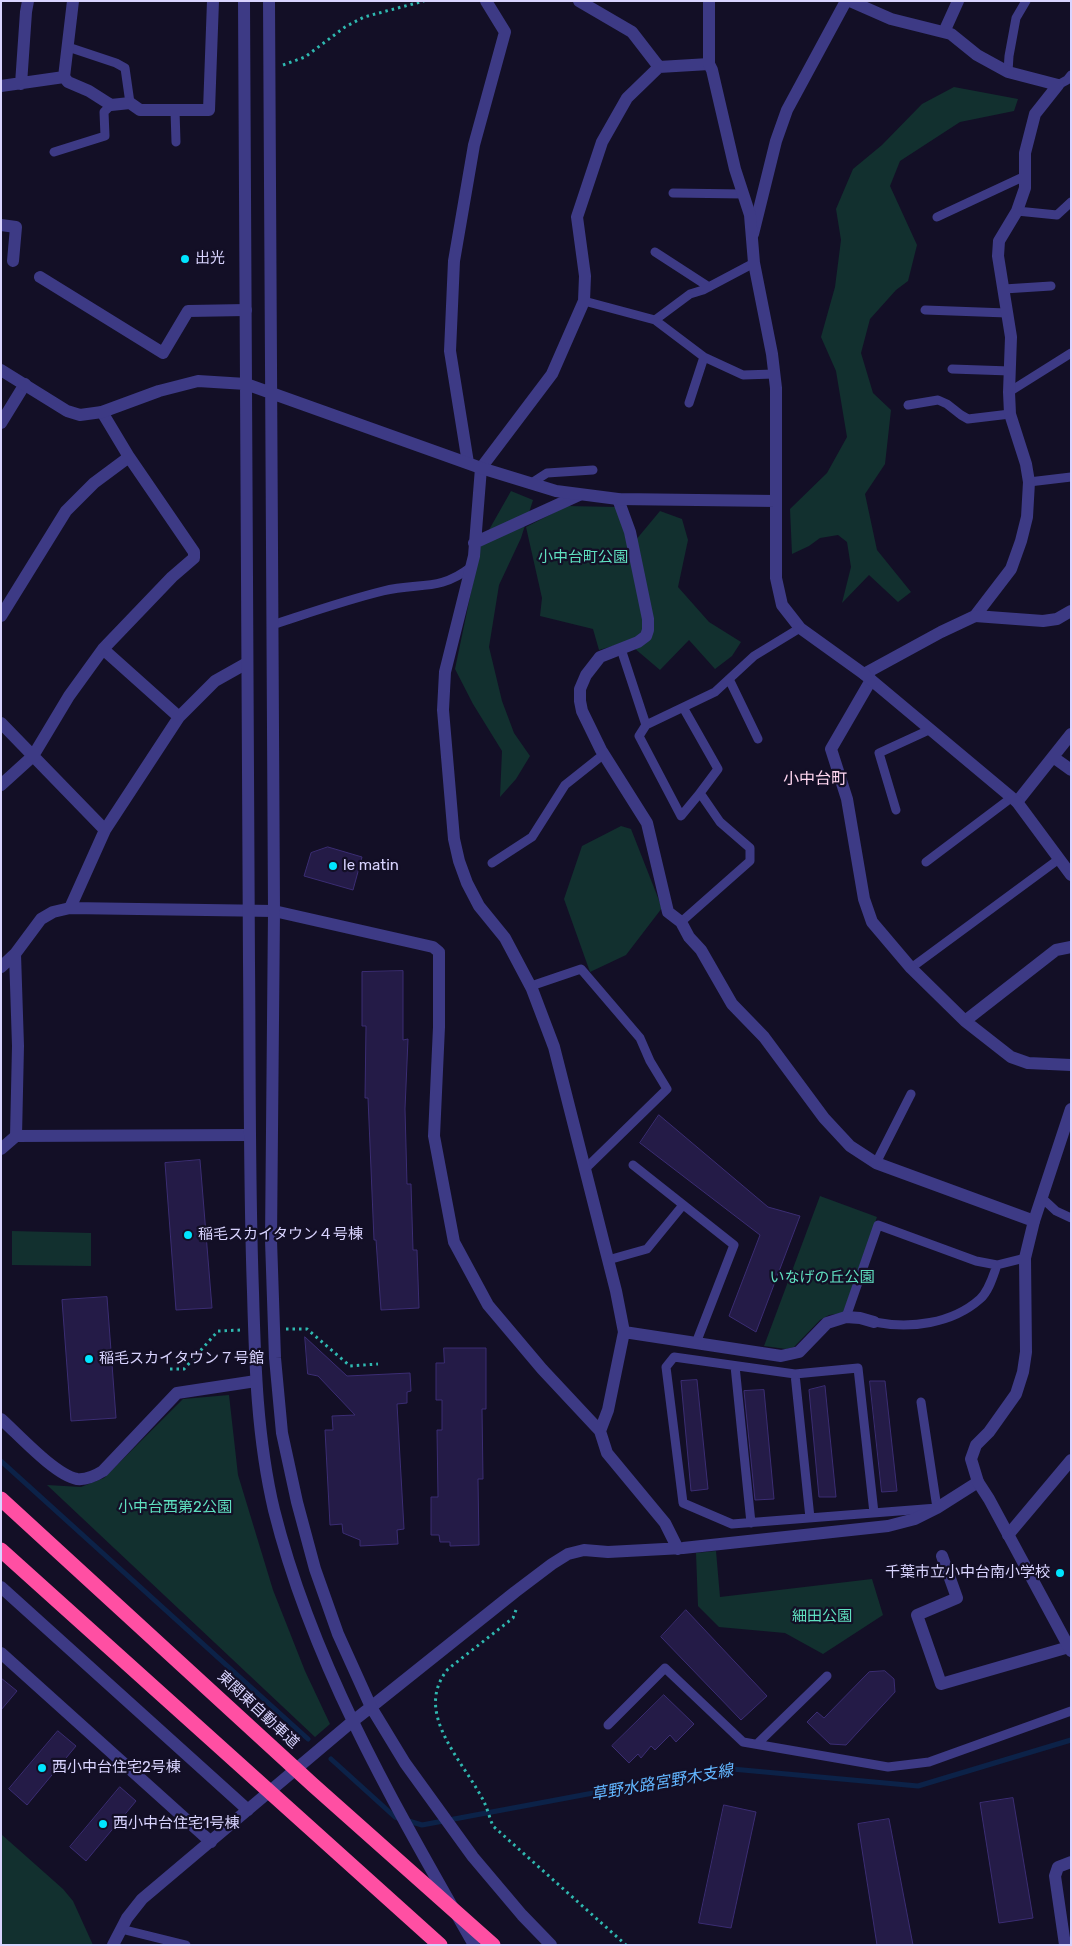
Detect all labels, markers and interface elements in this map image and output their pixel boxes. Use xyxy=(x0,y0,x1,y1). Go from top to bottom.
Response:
place label: 出光 xyxy=(195,250,225,268)
marker: 出光 xyxy=(179,253,191,265)
park label: 小中台町公園 xyxy=(538,549,628,567)
district label: 小中台町 xyxy=(783,769,847,789)
place label: le matin xyxy=(343,857,399,875)
marker: le matin xyxy=(327,860,339,872)
place label: 稲毛スカイタウン４号棟 xyxy=(198,1226,363,1244)
marker: 稲毛スカイタウン４号棟 xyxy=(182,1229,194,1241)
park label: いなげの丘公園 xyxy=(770,1269,874,1287)
place label: 稲毛スカイタウン７号館 xyxy=(99,1350,264,1368)
marker: 稲毛スカイタウン７号館 xyxy=(83,1353,95,1365)
park label: 小中台西第2公園 xyxy=(118,1499,232,1517)
place label: 千葉市立小中台南小学校 xyxy=(885,1564,1050,1582)
marker: 千葉市立小中台南小学校 xyxy=(1054,1567,1066,1579)
park label: 細田公園 xyxy=(792,1608,852,1626)
street label: 東関東自動車道 xyxy=(213,1668,303,1752)
place label: 西小中台住宅2号棟 xyxy=(52,1759,181,1777)
water label: 草野水路宮野木支線 xyxy=(589,1761,735,1805)
marker: 西小中台住宅2号棟 xyxy=(36,1762,48,1774)
place label: 西小中台住宅1号棟 xyxy=(113,1815,239,1833)
marker: 西小中台住宅1号棟 xyxy=(97,1818,109,1830)

